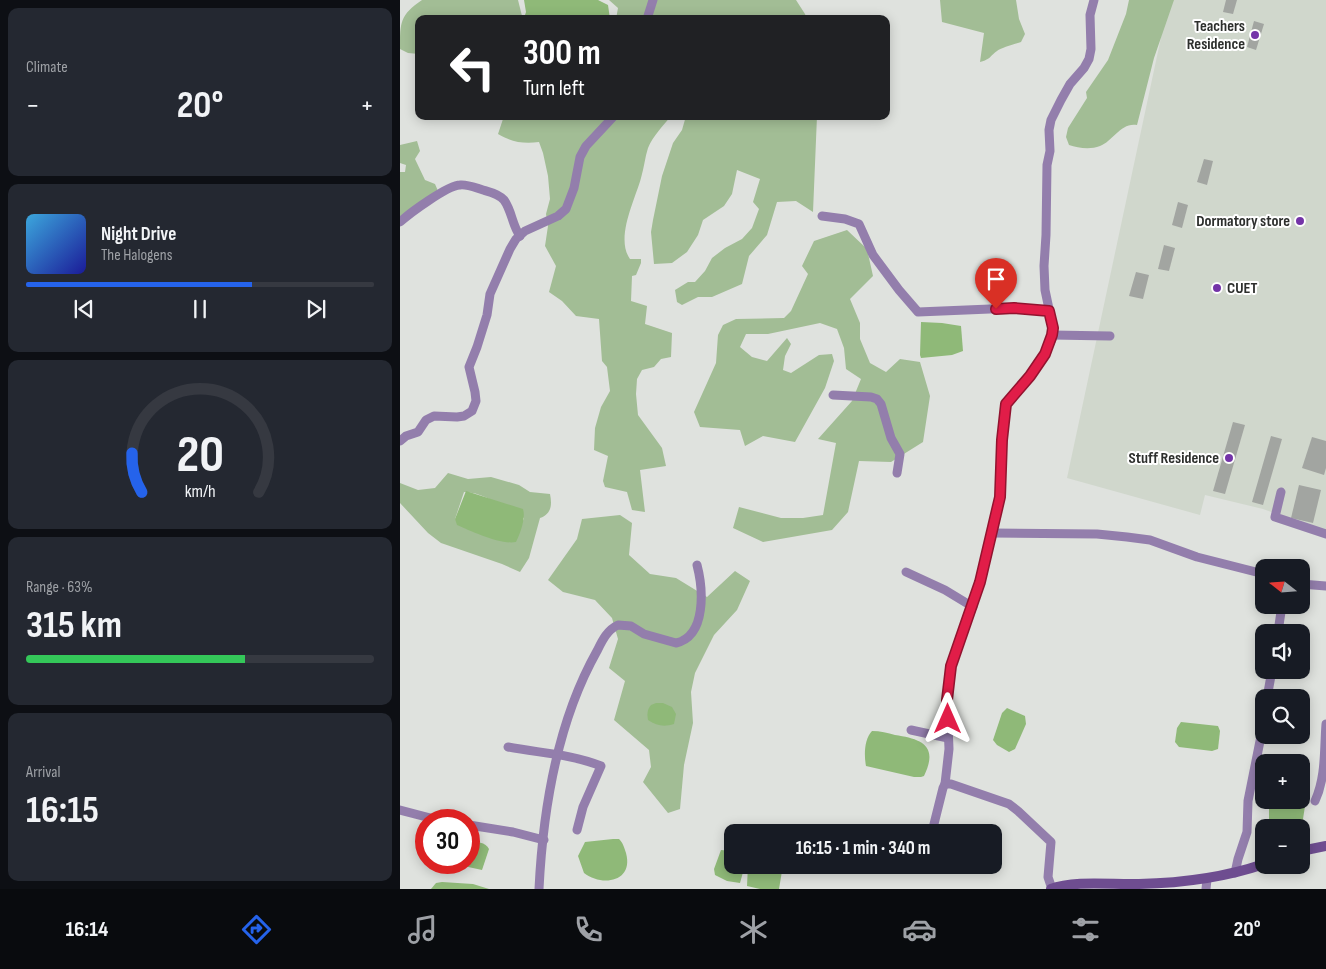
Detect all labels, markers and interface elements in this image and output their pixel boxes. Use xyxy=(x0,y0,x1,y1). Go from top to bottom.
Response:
place label: Teachers Residence xyxy=(1187,17,1245,54)
marker: Teachers Residence xyxy=(1249,29,1261,41)
text: 300 m xyxy=(523,32,601,75)
icon: left xyxy=(440,35,505,100)
text: Climate xyxy=(26,58,68,77)
text: Turn left xyxy=(523,75,585,102)
text: 20° xyxy=(177,83,223,128)
text: − xyxy=(26,89,40,122)
text: + xyxy=(360,89,374,122)
place label: Dormatory store xyxy=(1196,212,1290,231)
marker: Dormatory store xyxy=(1294,215,1306,227)
text: Night Drive xyxy=(101,223,176,246)
text: The Halogens xyxy=(101,246,172,265)
pin xyxy=(975,258,1017,309)
icon: arrive xyxy=(982,265,1010,293)
place label: CUET xyxy=(1227,279,1257,298)
marker: CUET xyxy=(1211,282,1223,294)
icon: previous xyxy=(70,295,98,323)
icon: pause xyxy=(186,295,214,323)
icon: next xyxy=(302,295,330,323)
text: 20 xyxy=(176,424,224,487)
place label: Stuff Residence xyxy=(1129,449,1219,468)
marker: Stuff Residence xyxy=(1223,452,1235,464)
text: km/h xyxy=(185,481,215,502)
north arrow xyxy=(1255,559,1310,614)
map controls xyxy=(1255,559,1310,874)
text: Range · 63% xyxy=(26,578,93,597)
text: 315 km xyxy=(26,603,122,648)
button: sound xyxy=(1255,624,1310,679)
button: search xyxy=(1255,689,1310,744)
position arrow xyxy=(921,692,973,744)
button: + xyxy=(1255,754,1310,809)
text: Arrival xyxy=(26,763,60,782)
text: 16:15 xyxy=(26,788,99,833)
speed limit sign: 30 xyxy=(415,809,480,874)
button: − xyxy=(1255,819,1310,874)
text: 16:15 · 1 min · 340 m xyxy=(796,837,930,860)
icon: directions xyxy=(239,912,274,947)
icon: music xyxy=(405,912,440,947)
icon: phone xyxy=(571,912,606,947)
icon: climate xyxy=(736,912,771,947)
icon: car xyxy=(902,912,937,947)
icon: filters xyxy=(1068,912,1103,947)
text: 16:14 xyxy=(65,916,108,943)
text: 20° xyxy=(1234,916,1261,943)

